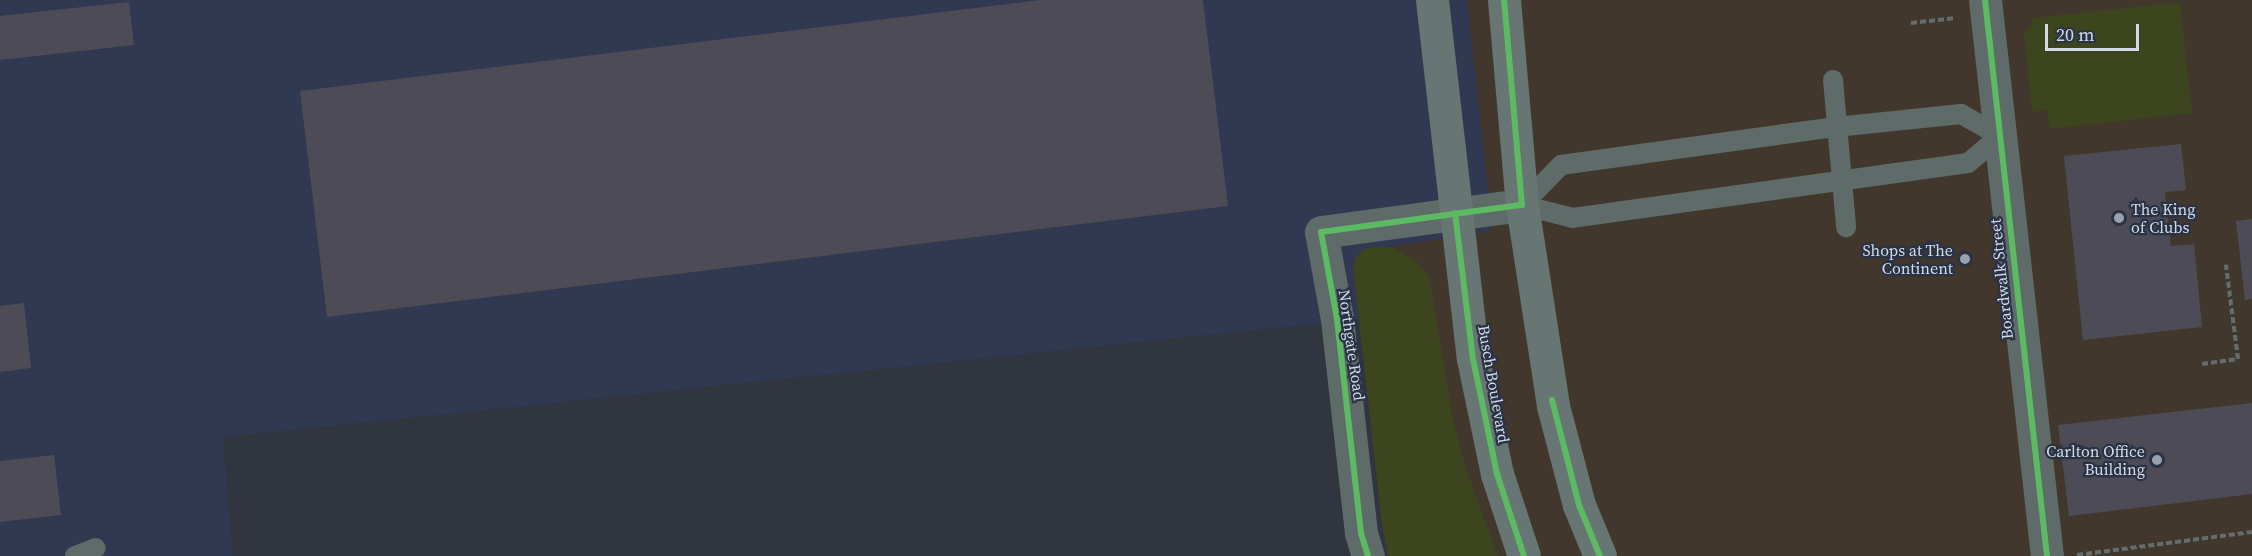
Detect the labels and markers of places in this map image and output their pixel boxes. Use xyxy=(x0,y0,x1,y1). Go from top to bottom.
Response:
place label: The King of Clubs xyxy=(2131,199,2196,237)
marker: The King of Clubs xyxy=(2112,211,2126,225)
place label: Shops at The Continent xyxy=(1862,240,1953,278)
marker: Shops at The Continent xyxy=(1958,252,1972,266)
place label: Carlton Office Building xyxy=(2046,441,2145,479)
marker: Carlton Office Building xyxy=(2150,453,2164,467)

